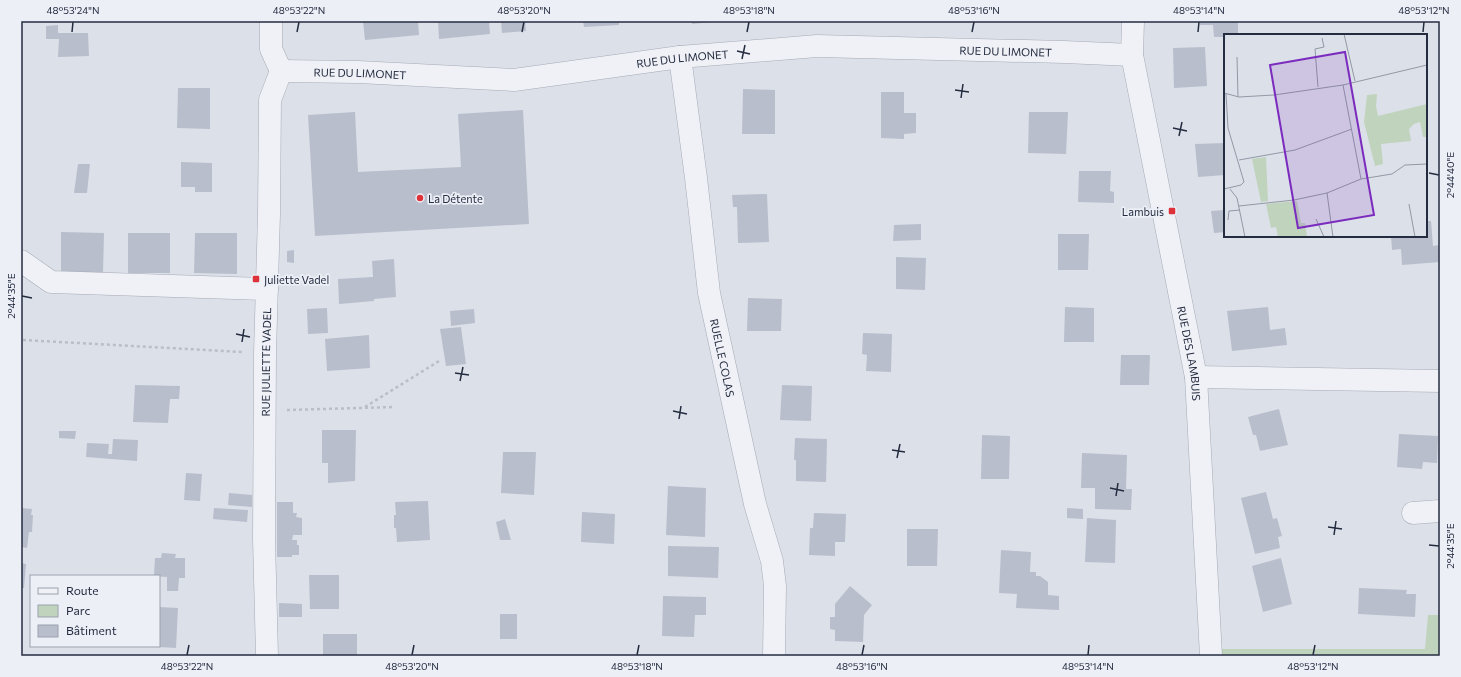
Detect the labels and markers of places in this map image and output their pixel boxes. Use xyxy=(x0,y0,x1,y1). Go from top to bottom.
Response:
place label: La Détente xyxy=(428,192,483,205)
marker: La Détente xyxy=(415,193,425,203)
place label: Lambuis xyxy=(1122,205,1164,218)
marker: Lambuis xyxy=(1167,206,1177,216)
place label: Juliette Vadel xyxy=(264,273,329,287)
marker: Juliette Vadel xyxy=(251,274,261,284)

